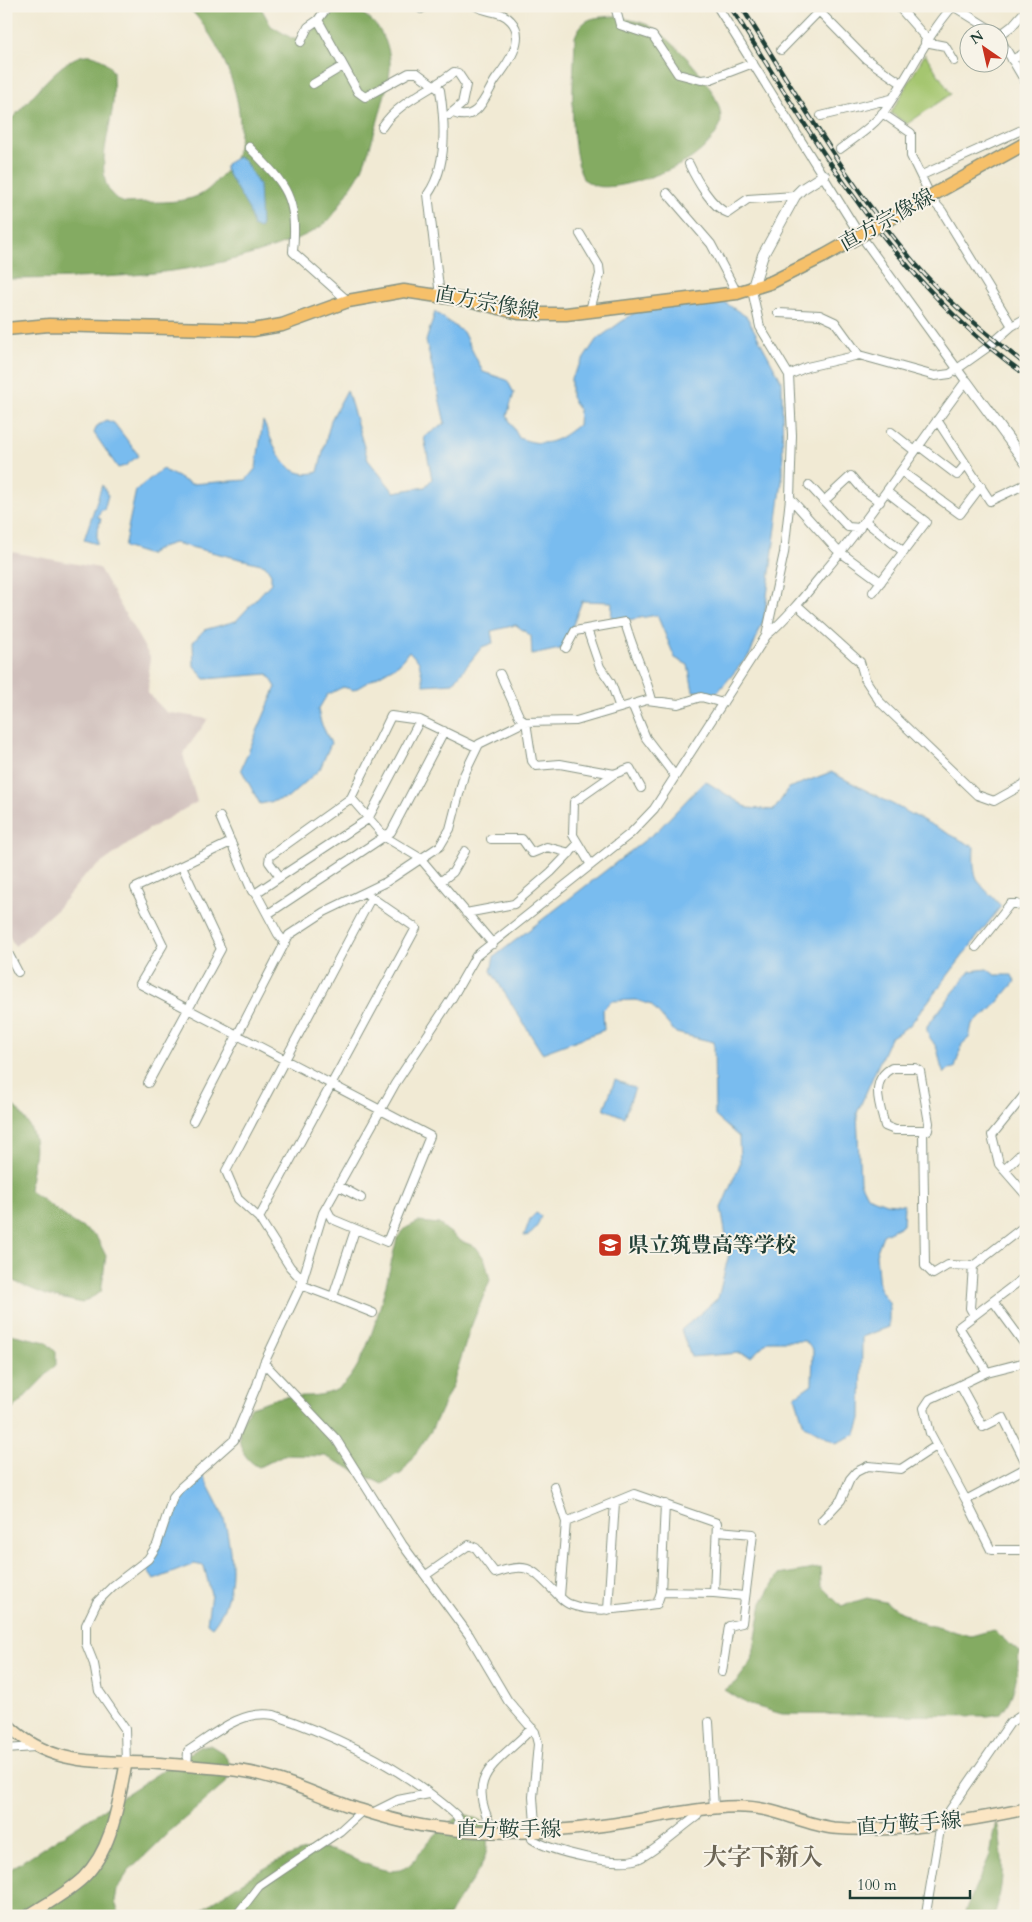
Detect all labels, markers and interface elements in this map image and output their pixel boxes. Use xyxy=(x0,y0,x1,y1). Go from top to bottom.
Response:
north arrow xyxy=(960,22,1010,72)
text: N xyxy=(967,26,987,49)
street label: 直方宗像線 xyxy=(834,182,940,258)
street label: 直方宗像線 xyxy=(433,280,541,326)
place label: 県立筑豊高等学校 xyxy=(628,1231,796,1260)
school or university icon: 県立筑豊高等学校 xyxy=(597,1232,623,1258)
street label: 直方鞍手線 xyxy=(856,1806,962,1842)
street label: 直方鞍手線 xyxy=(457,1815,562,1844)
district label: 大字下新入 xyxy=(703,1841,823,1874)
scale bar xyxy=(850,1867,970,1899)
text: 100 m xyxy=(857,1875,897,1895)

